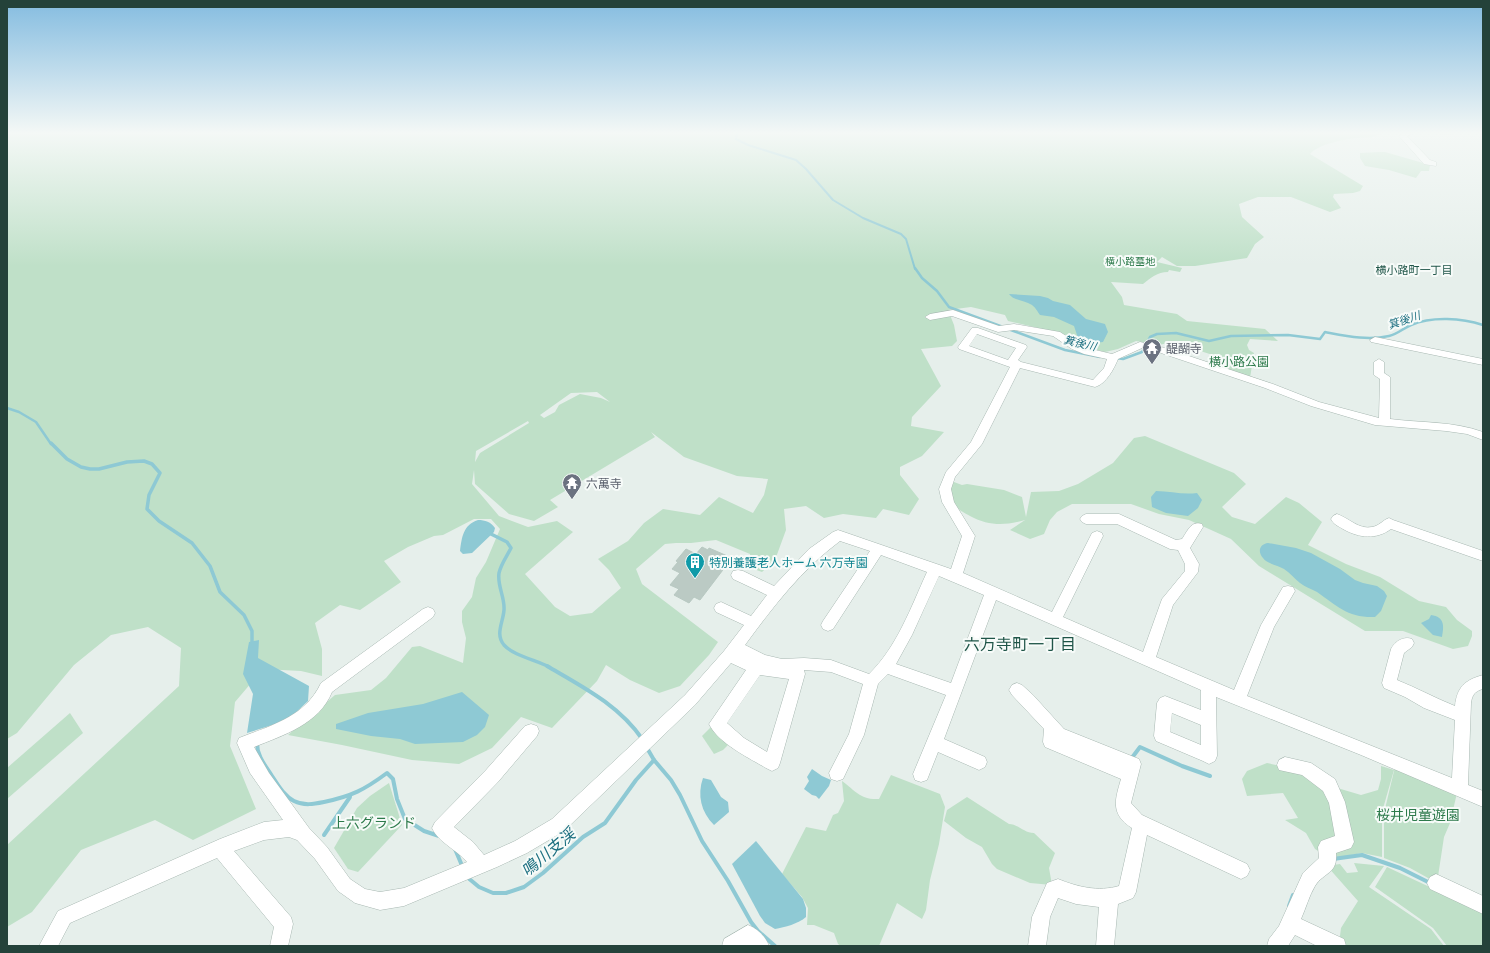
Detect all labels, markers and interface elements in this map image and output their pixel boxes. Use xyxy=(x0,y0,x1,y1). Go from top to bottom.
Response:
park label: 横小路墓地 xyxy=(1105,255,1156,268)
district label: 横小路町一丁目 xyxy=(1376,263,1453,277)
water label: 箕後川 xyxy=(1386,308,1423,332)
water label: 箕後川 xyxy=(1062,332,1099,354)
temple icon: 醍醐寺 xyxy=(1141,337,1163,365)
place label: 醍醐寺 xyxy=(1166,341,1202,356)
park label: 横小路公園 xyxy=(1209,354,1269,369)
temple icon: 六萬寺 xyxy=(561,472,583,500)
place label: 六萬寺 xyxy=(586,476,622,491)
building icon: 特別養護老人ホーム 六万寺園 xyxy=(684,551,706,579)
place label: 特別養護老人ホーム 六万寺園 xyxy=(709,555,868,570)
district label: 六万寺町一丁目 xyxy=(964,634,1076,654)
park label: 桜井児童遊園 xyxy=(1376,806,1460,824)
park label: 上六グランド xyxy=(332,814,416,832)
water label: 鳴川支渓 xyxy=(517,822,580,880)

